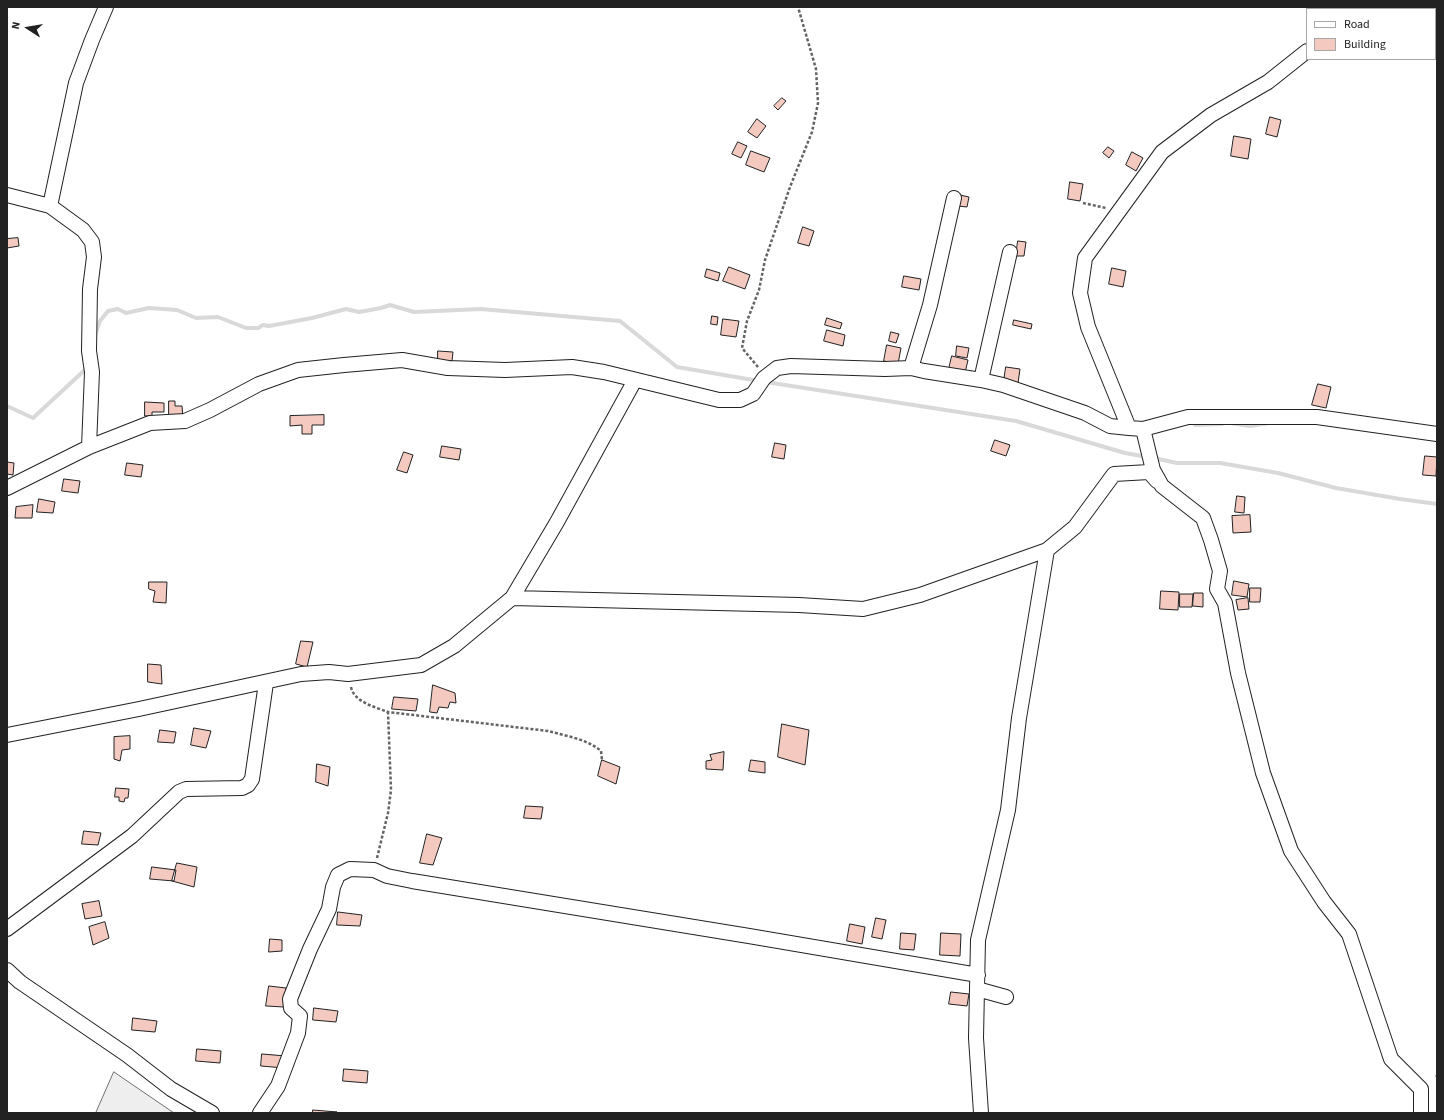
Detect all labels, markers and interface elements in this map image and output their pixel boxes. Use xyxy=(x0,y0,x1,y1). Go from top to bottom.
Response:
north arrow xyxy=(8,8,48,48)
legend xyxy=(1306,8,1436,60)
text: Road xyxy=(1344,16,1370,33)
text: N xyxy=(8,20,24,31)
text: Building xyxy=(1344,36,1386,53)

